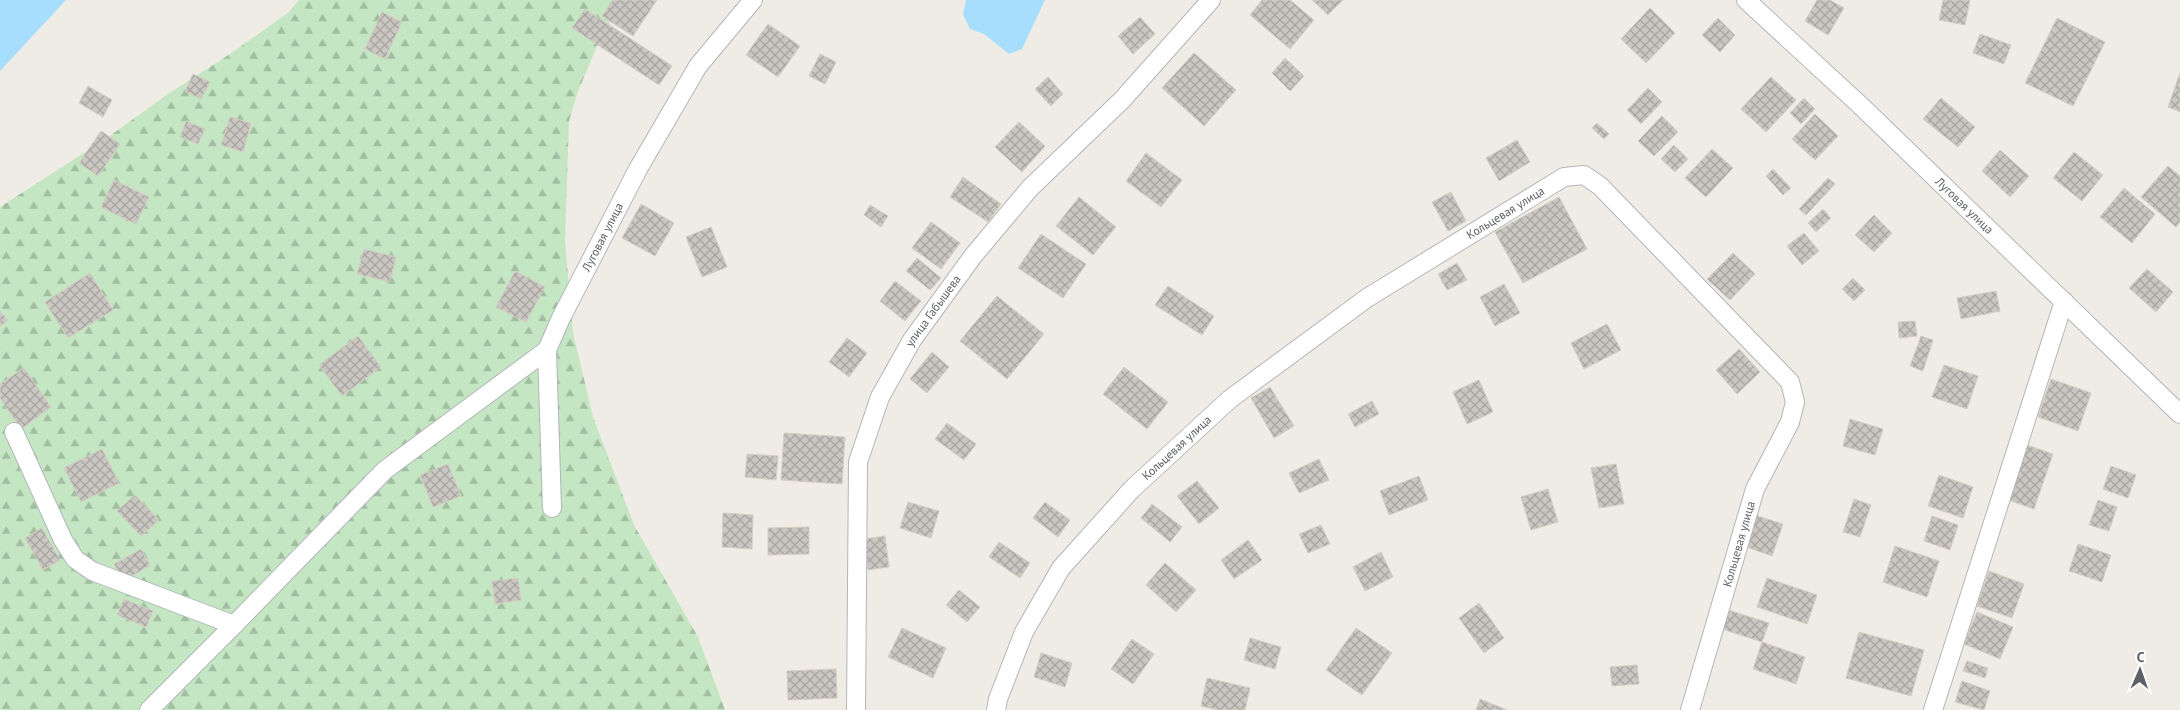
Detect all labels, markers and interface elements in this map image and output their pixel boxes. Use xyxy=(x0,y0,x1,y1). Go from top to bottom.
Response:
street label: Луговая улица xyxy=(1932,173,1997,237)
street label: Кольцевая улица xyxy=(1464,183,1547,242)
street label: Луговая улица xyxy=(578,200,626,275)
street label: улица Габышева xyxy=(902,272,964,349)
street label: Кольцевая улица xyxy=(1139,412,1214,483)
street label: Кольцевая улица xyxy=(1719,499,1758,588)
north arrow xyxy=(2115,645,2165,695)
text: С xyxy=(2136,648,2145,666)

